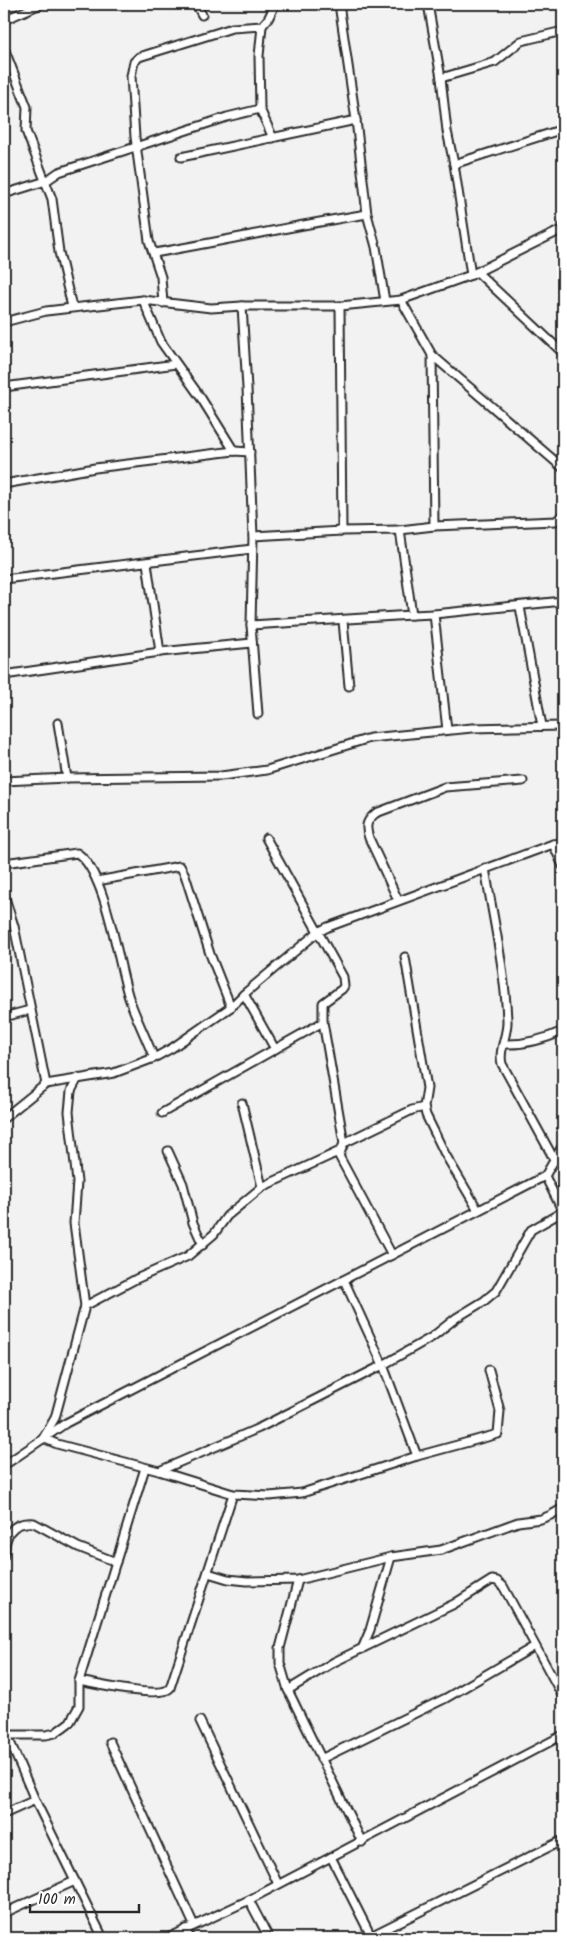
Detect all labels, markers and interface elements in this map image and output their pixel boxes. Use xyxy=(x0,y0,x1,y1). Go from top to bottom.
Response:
scale bar xyxy=(30,1882,139,1914)
text: 100 m xyxy=(38,1888,76,1912)

